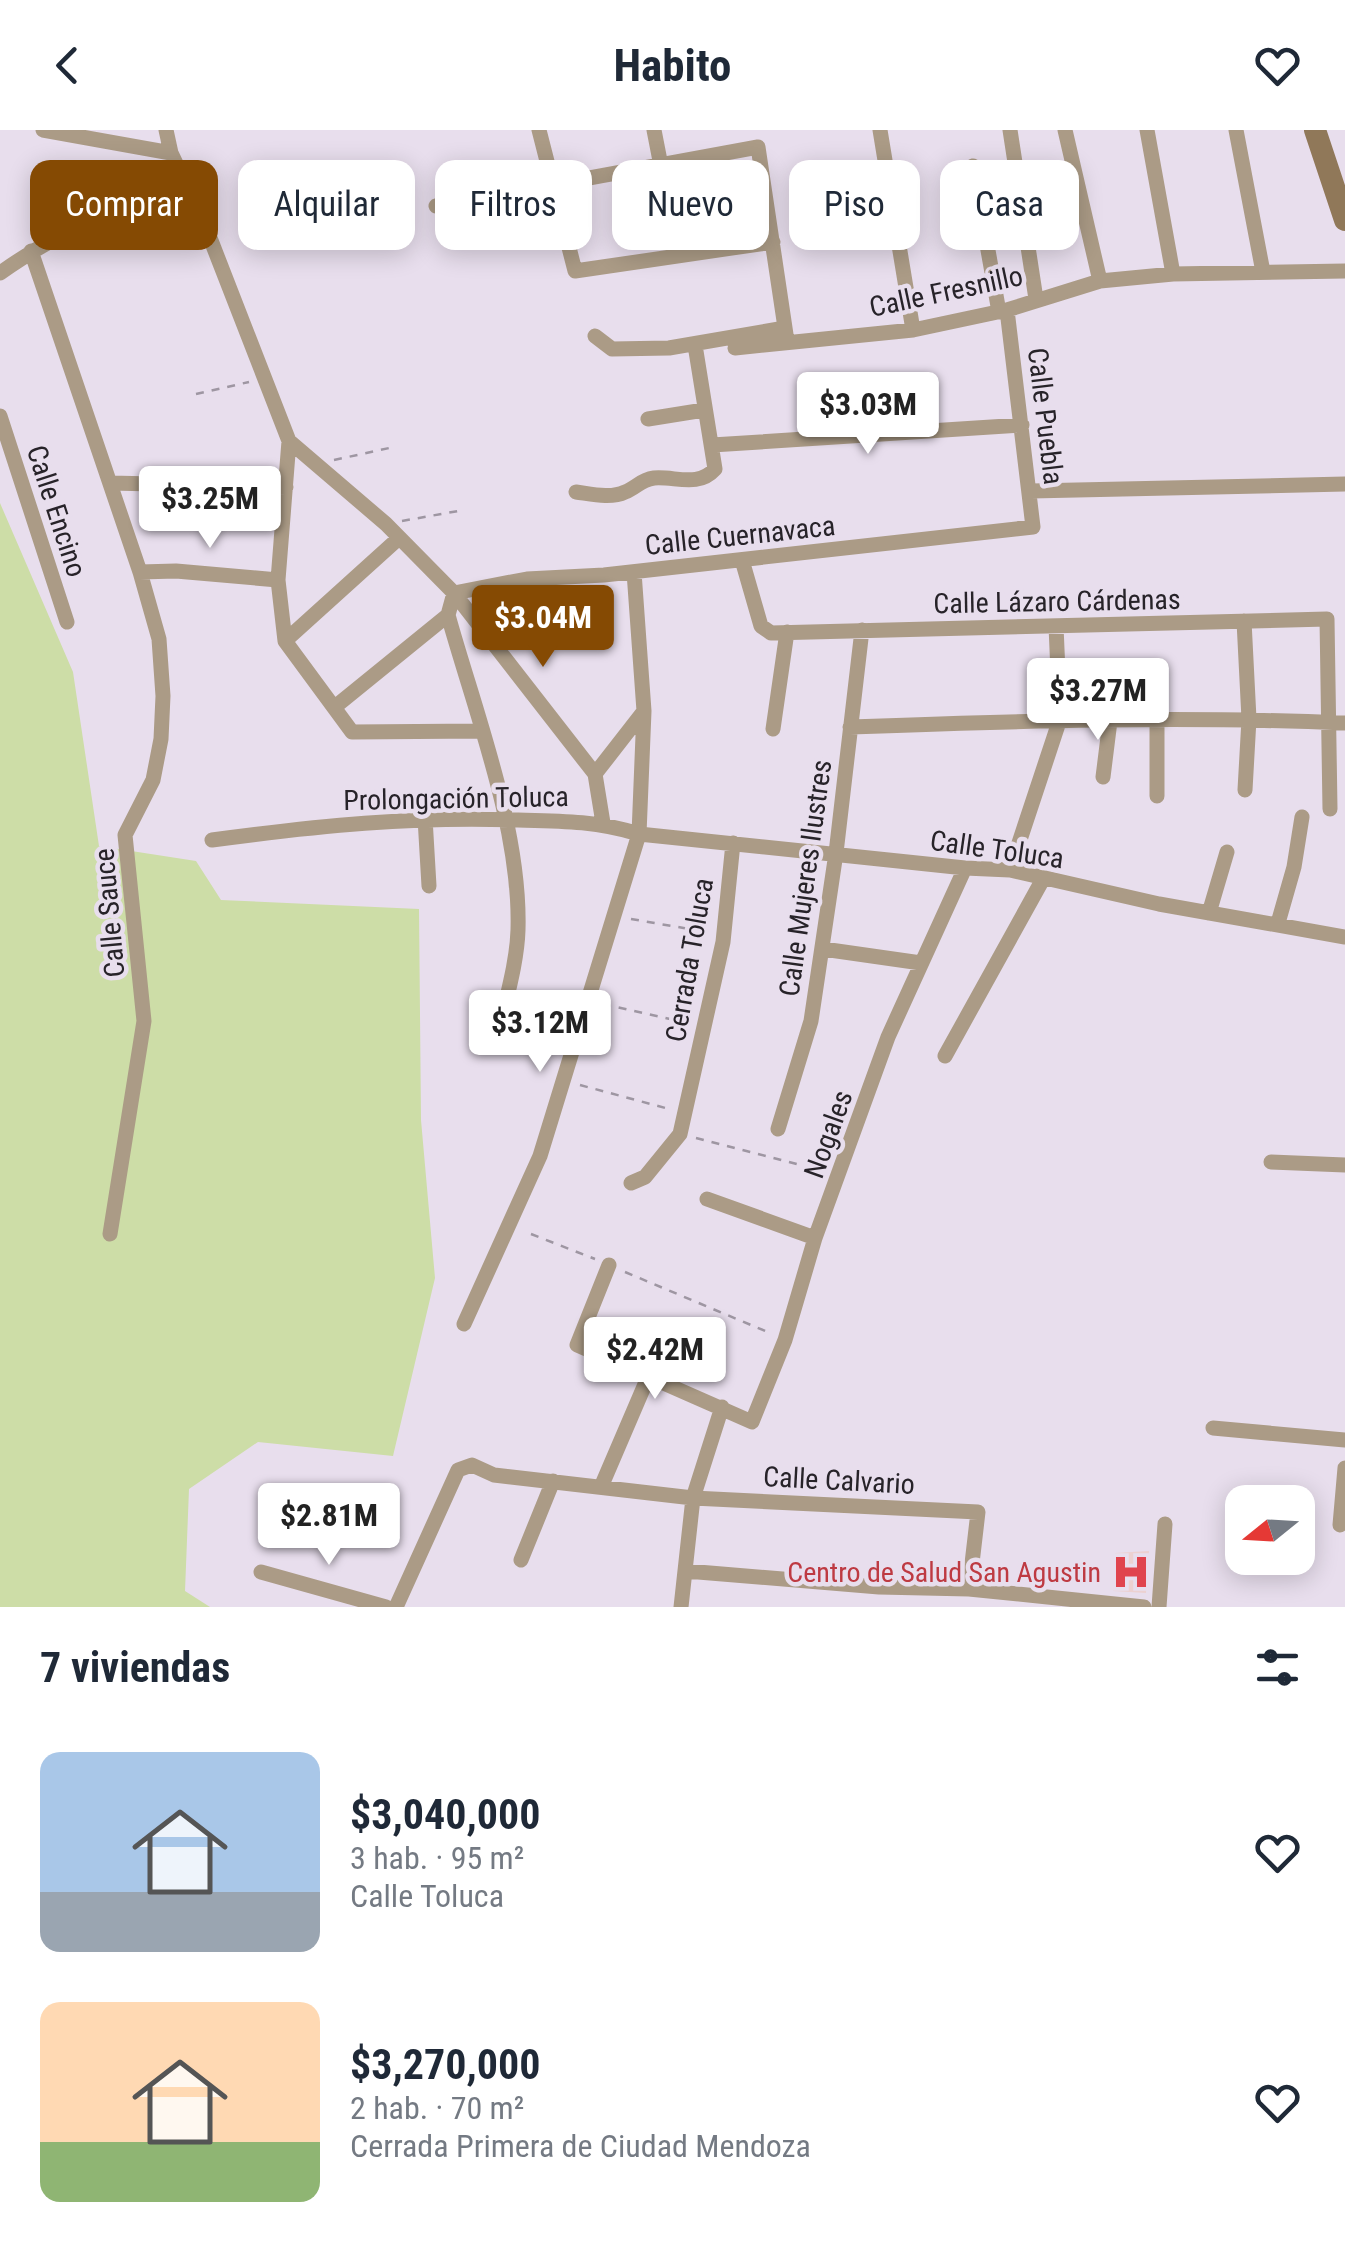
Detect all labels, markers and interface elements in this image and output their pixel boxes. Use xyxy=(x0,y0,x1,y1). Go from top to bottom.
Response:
icon: back xyxy=(40,38,95,93)
icon: heart xyxy=(1250,38,1305,93)
text: Habito xyxy=(614,39,731,92)
chip: Comprar xyxy=(30,160,218,250)
chip: Alquilar xyxy=(238,160,415,250)
chip: Filtros xyxy=(435,160,592,250)
chip: Nuevo xyxy=(612,160,769,250)
chip: Piso xyxy=(789,160,920,250)
chip: Casa xyxy=(940,160,1079,250)
street label: Calle Fresnillo xyxy=(866,259,1026,324)
street label: Calle Puebla xyxy=(1021,346,1070,486)
pin: $3.03M xyxy=(787,372,949,457)
text: $3.03M xyxy=(819,385,917,423)
street label: Calle Encino xyxy=(20,441,93,581)
pin: $3.25M xyxy=(129,466,291,551)
text: $3.25M xyxy=(161,479,259,517)
street label: Calle Cuernavaca xyxy=(643,509,837,562)
street label: Calle Lázaro Cárdenas xyxy=(933,583,1181,620)
pin: $3.04M xyxy=(462,585,624,670)
text: $3.04M xyxy=(494,598,592,636)
pin: $3.27M xyxy=(1017,658,1179,743)
text: $3.27M xyxy=(1049,671,1147,709)
street label: Calle Mujeres Ilustres xyxy=(773,758,838,998)
street label: Prolongación Toluca xyxy=(343,780,569,817)
street label: Calle Toluca xyxy=(928,824,1066,875)
street label: Calle Sauce xyxy=(87,847,132,979)
street label: Cerrada Toluca xyxy=(659,876,720,1045)
pin: $3.12M xyxy=(459,990,621,1075)
text: $3.12M xyxy=(491,1003,589,1041)
street label: Nogales xyxy=(797,1086,860,1183)
pin: $2.42M xyxy=(574,1317,736,1402)
text: $2.42M xyxy=(606,1330,704,1368)
street label: Calle Calvario xyxy=(762,1460,916,1501)
pin: $2.81M xyxy=(248,1483,410,1568)
north arrow xyxy=(1225,1485,1315,1575)
map controls xyxy=(1225,1485,1315,1575)
text: $2.81M xyxy=(280,1496,378,1534)
hospital icon: Centro de Salud San Agustin xyxy=(1110,1551,1152,1593)
place label: Centro de Salud San Agustin xyxy=(787,1556,1101,1589)
icon: filters xyxy=(1250,1640,1305,1695)
text: 7 viviendas xyxy=(40,1643,230,1692)
text: $3,040,000 xyxy=(350,1790,540,1839)
icon: home xyxy=(120,1792,240,1912)
icon: heart xyxy=(1250,1825,1305,1880)
text: 3 hab. · 95 m² xyxy=(350,1839,524,1877)
text: Calle Toluca xyxy=(350,1877,504,1915)
text: $3,270,000 xyxy=(350,2040,540,2089)
icon: home xyxy=(120,2042,240,2162)
icon: heart xyxy=(1250,2075,1305,2130)
text: 2 hab. · 70 m² xyxy=(350,2089,524,2127)
text: Cerrada Primera de Ciudad Mendoza xyxy=(350,2127,811,2165)

